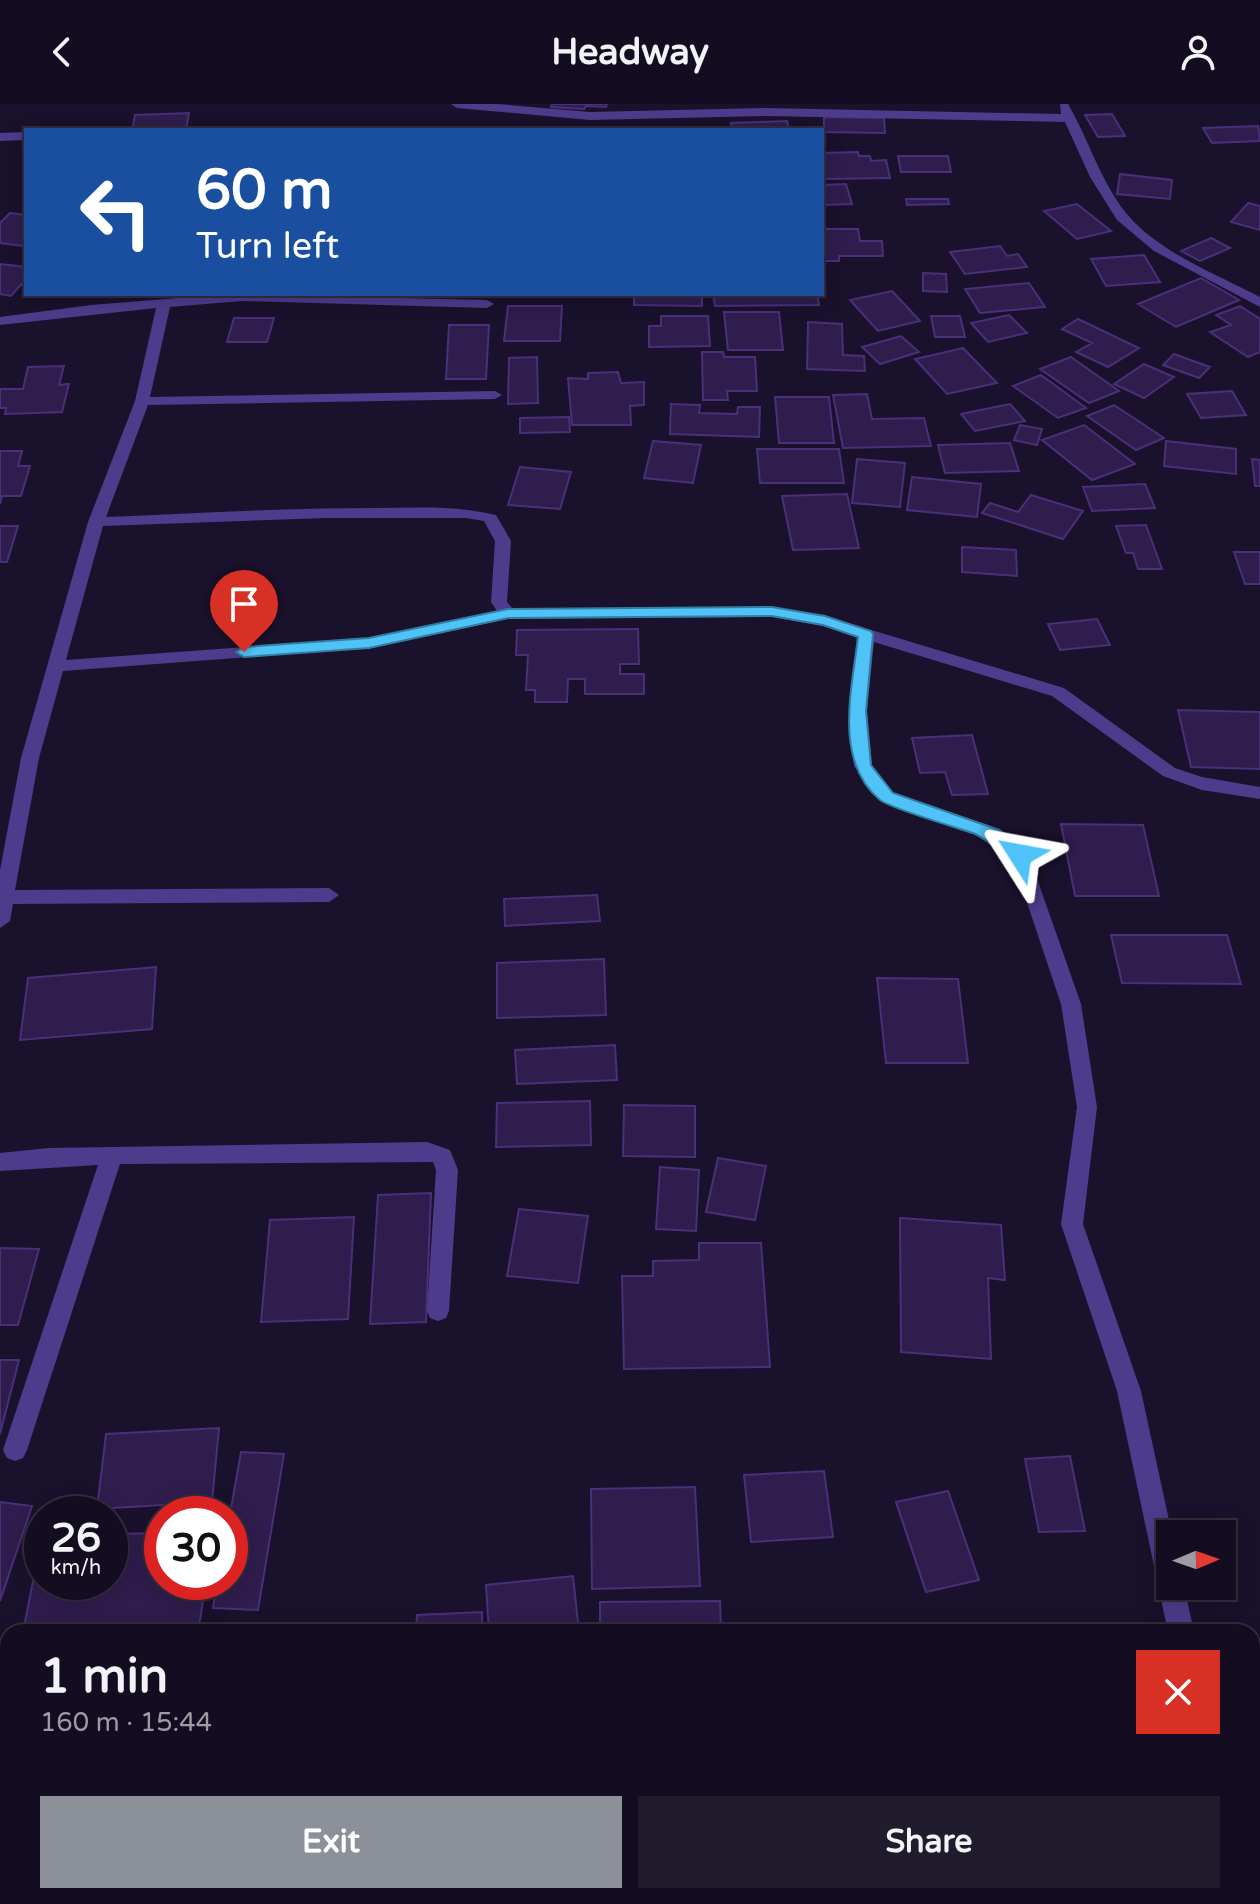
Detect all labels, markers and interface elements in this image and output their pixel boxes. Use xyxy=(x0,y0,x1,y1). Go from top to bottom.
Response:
icon: back xyxy=(40,30,84,74)
icon: person xyxy=(1176,30,1220,74)
text: Headway xyxy=(551,31,709,74)
text: 60 m xyxy=(196,157,332,224)
icon: left xyxy=(64,160,168,264)
text: Turn left xyxy=(196,225,339,268)
pin xyxy=(210,570,278,652)
icon: arrive xyxy=(222,582,266,626)
position arrow xyxy=(978,813,1062,897)
speed limit sign: 30 xyxy=(144,1496,248,1600)
text: 26 xyxy=(51,1514,101,1562)
north arrow xyxy=(1156,1520,1236,1600)
map controls xyxy=(1156,1520,1236,1600)
text: km/h xyxy=(51,1556,101,1580)
text: 1 min xyxy=(40,1648,168,1706)
button: close xyxy=(1136,1650,1220,1734)
text: 160 m · 15:44 xyxy=(40,1707,212,1738)
button: Exit xyxy=(40,1796,622,1888)
button: Share xyxy=(638,1796,1220,1888)

